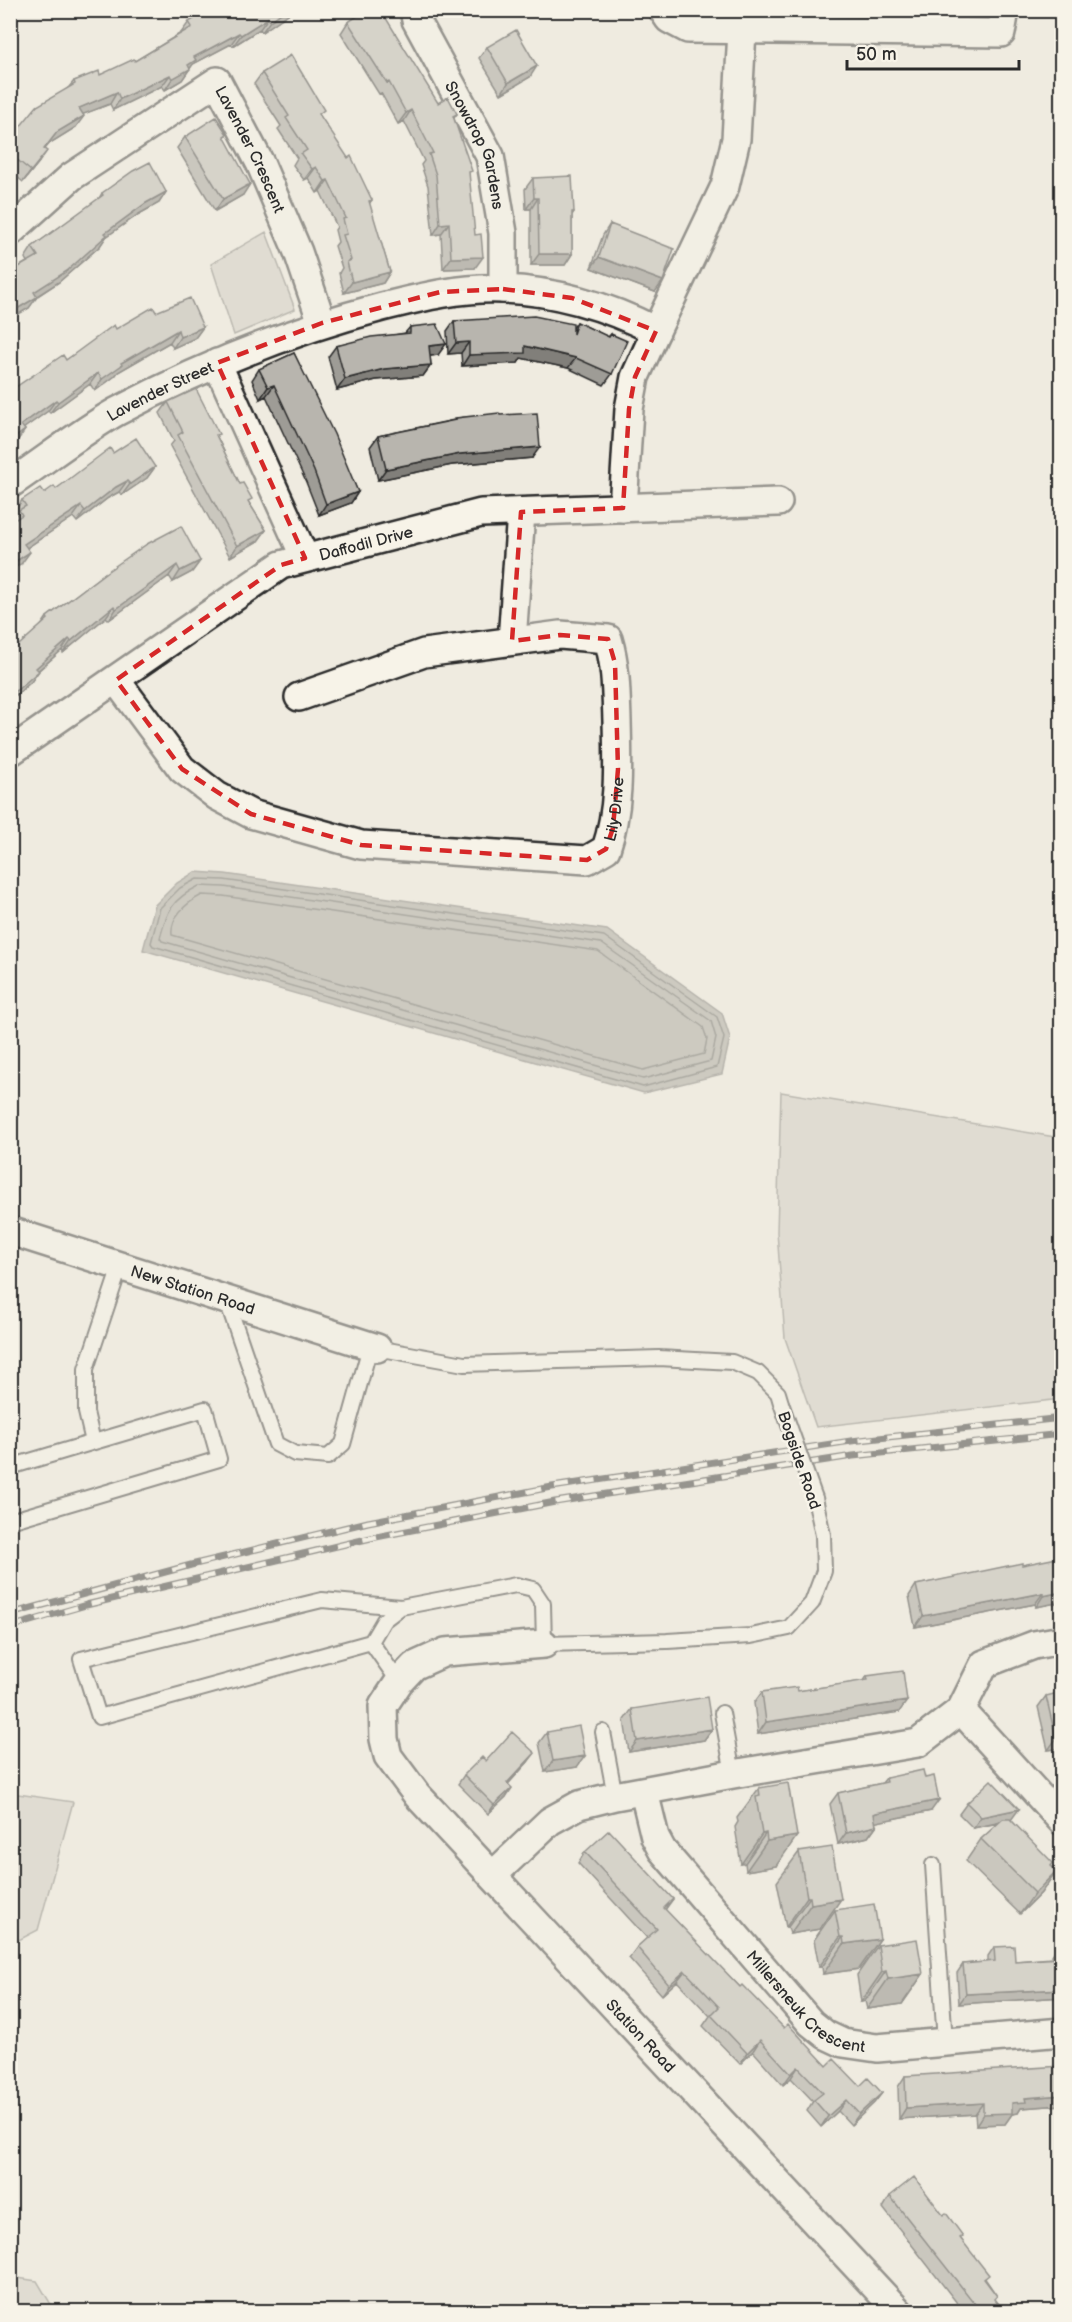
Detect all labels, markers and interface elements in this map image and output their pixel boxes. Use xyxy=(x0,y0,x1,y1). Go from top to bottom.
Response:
scale bar xyxy=(847,33,1020,71)
text: 50 m xyxy=(856,44,897,65)
street label: Snowdrop Gardens xyxy=(440,78,507,211)
street label: Lavender Crescent xyxy=(210,83,288,216)
street label: Lavender Street xyxy=(104,358,217,426)
street label: Daffodil Drive xyxy=(317,523,416,566)
street label: Lily Drive xyxy=(601,776,629,844)
street label: New Station Road xyxy=(128,1262,257,1319)
street label: Bogside Road xyxy=(773,1409,824,1512)
street label: Millersneuk Crescent xyxy=(742,1947,866,2057)
street label: Station Road xyxy=(601,1996,679,2077)

